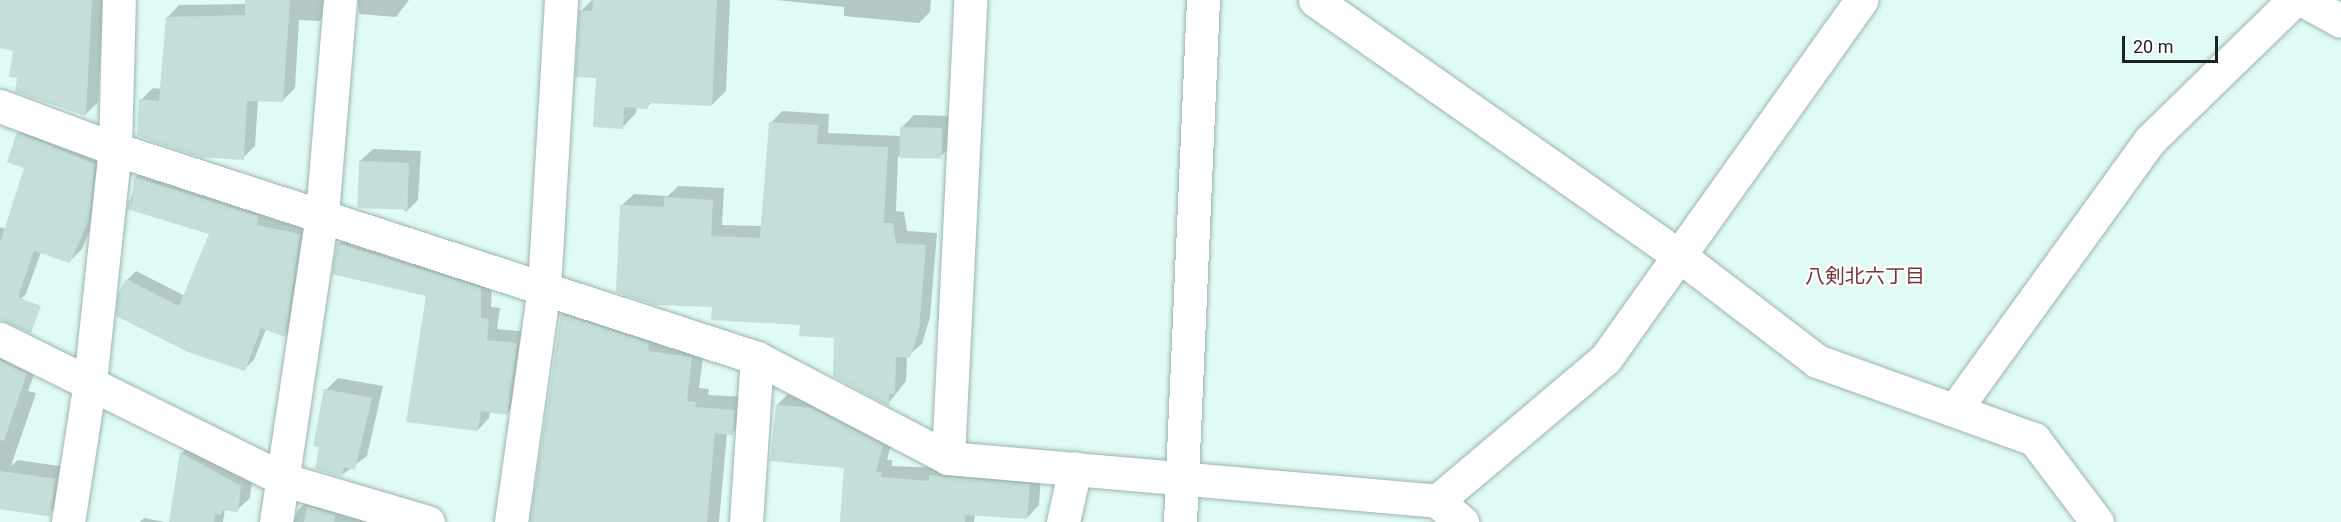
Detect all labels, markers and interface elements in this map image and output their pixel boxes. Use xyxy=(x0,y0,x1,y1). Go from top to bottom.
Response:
scale bar xyxy=(2125,24,2221,62)
text: 20 m xyxy=(2133,36,2173,57)
district label: 八剣北六丁目 xyxy=(1805,264,1925,288)

